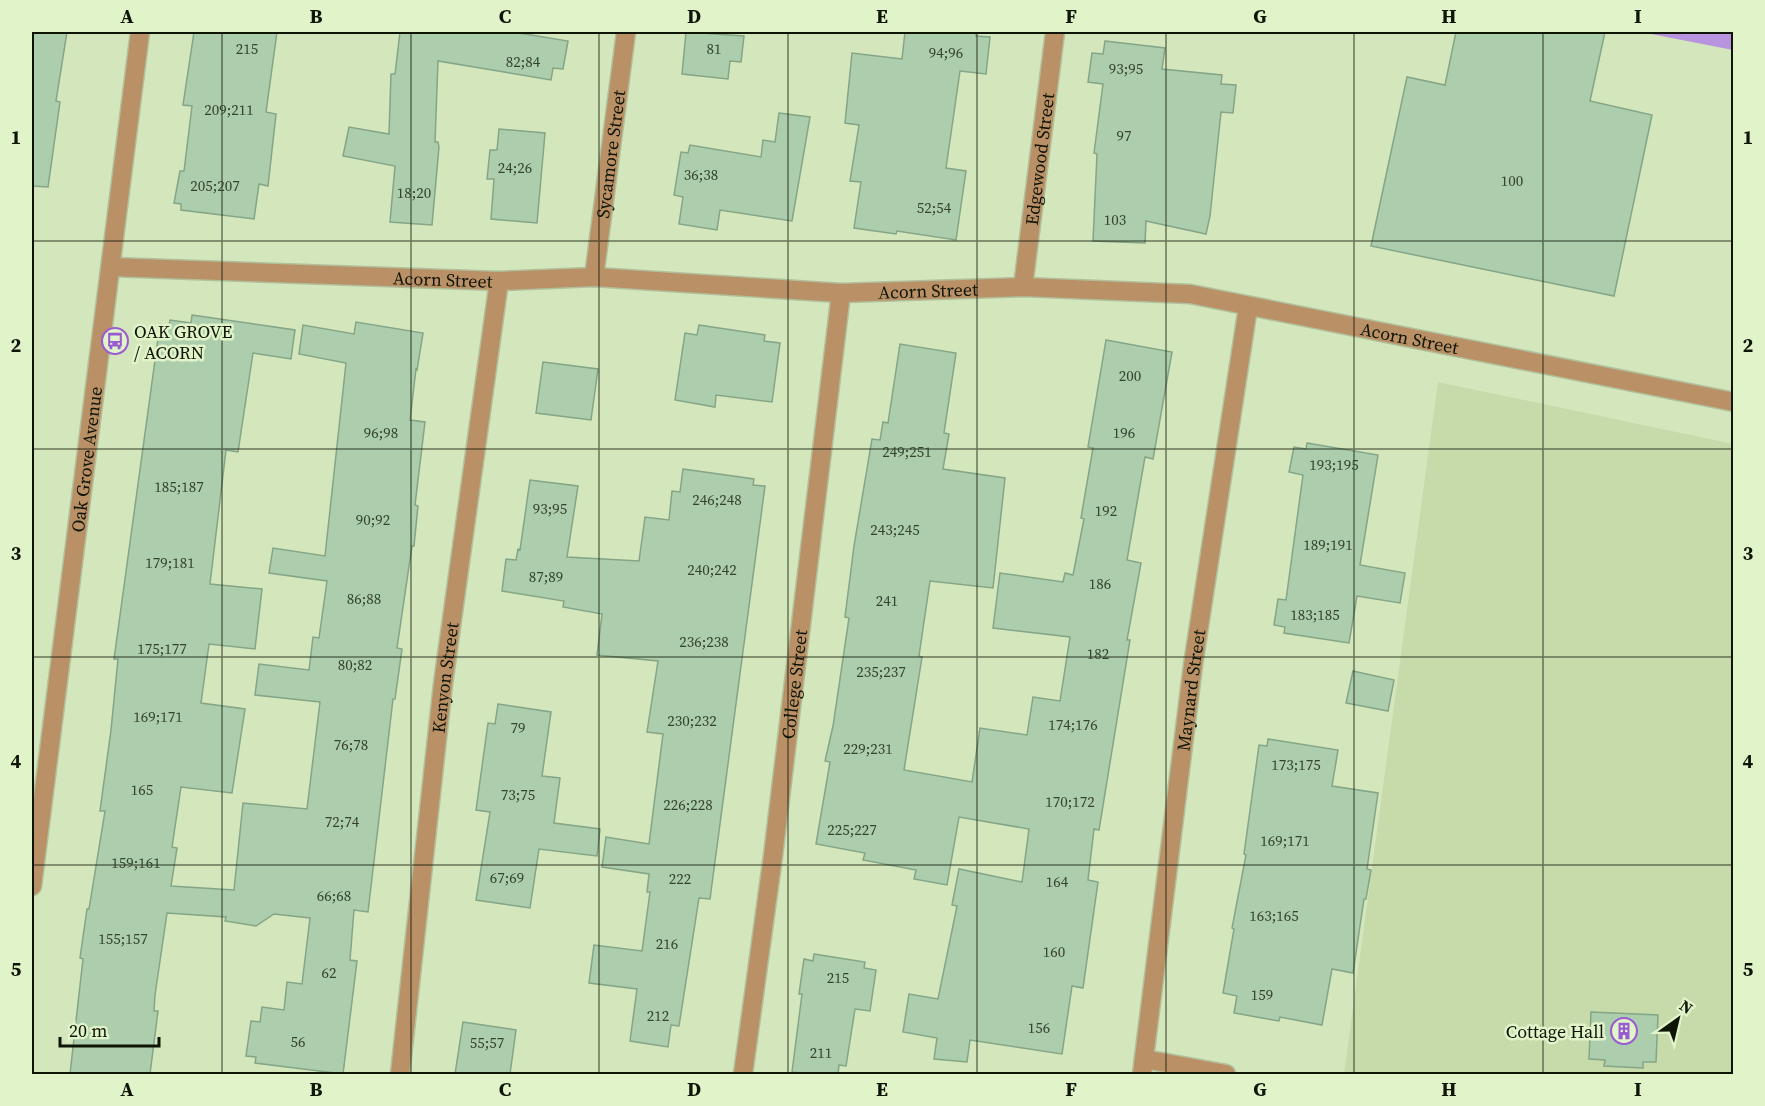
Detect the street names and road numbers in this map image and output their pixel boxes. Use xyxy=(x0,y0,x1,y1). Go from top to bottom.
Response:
street label: Sycamore Street xyxy=(589,88,631,220)
street label: Edgewood Street xyxy=(1018,91,1060,227)
street label: Acorn Street xyxy=(393,265,493,293)
street label: Acorn Street xyxy=(878,276,978,304)
street label: Acorn Street xyxy=(1358,316,1461,360)
street label: Oak Grove Avenue xyxy=(64,385,108,534)
street label: Kenyon Street xyxy=(425,620,464,734)
street label: Maynard Street xyxy=(1170,627,1211,752)
street label: College Street xyxy=(775,628,813,740)

